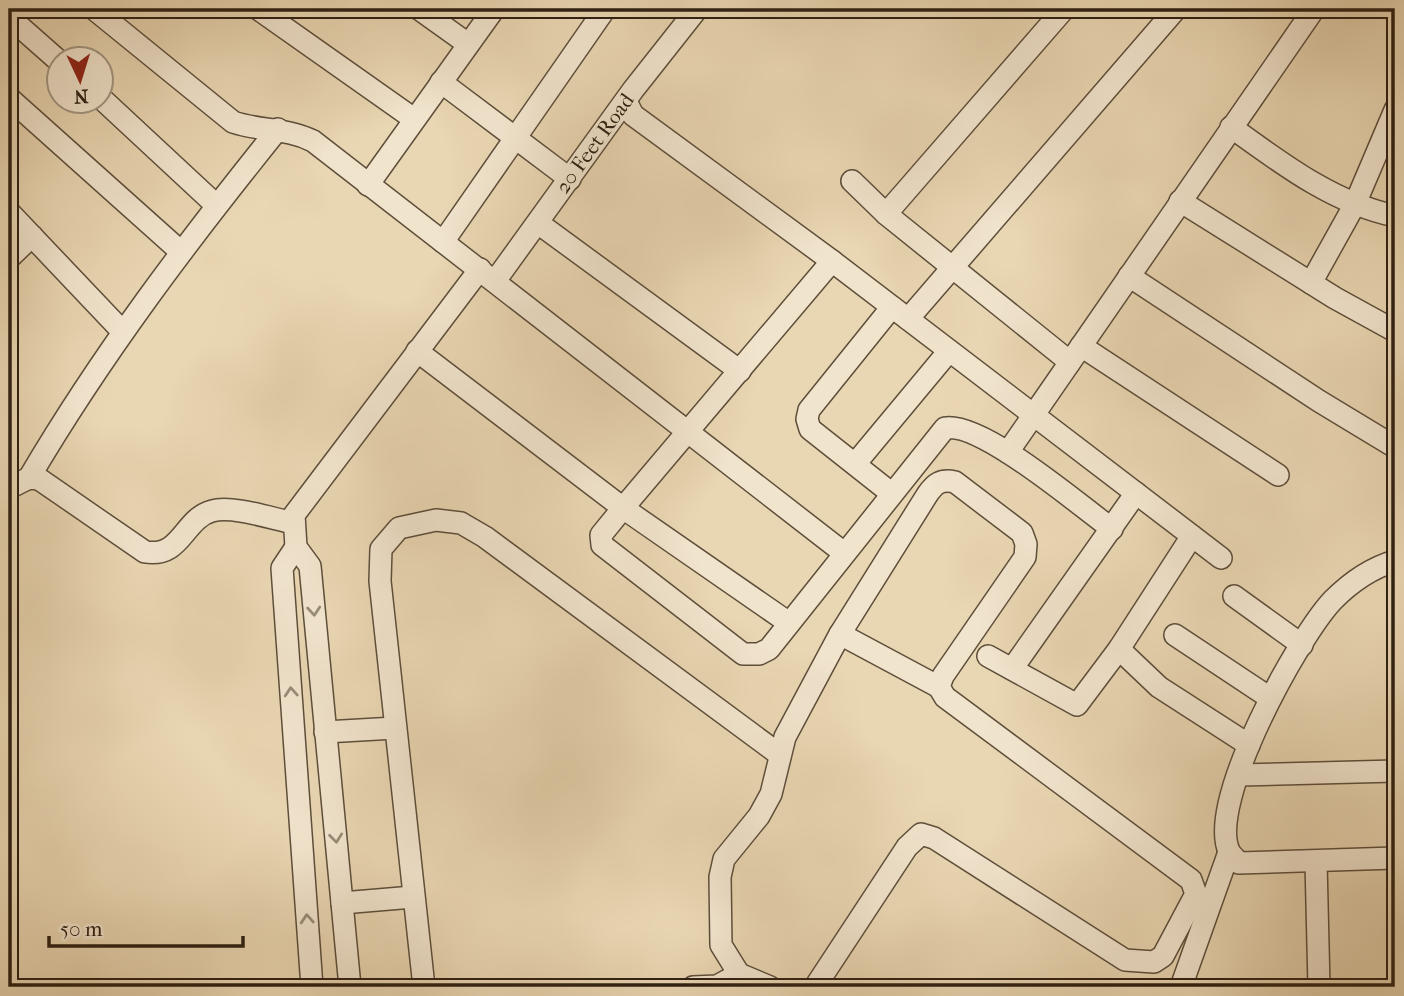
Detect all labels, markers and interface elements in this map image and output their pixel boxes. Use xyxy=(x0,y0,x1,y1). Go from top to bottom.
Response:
north arrow xyxy=(46,46,116,116)
text: N xyxy=(73,84,89,107)
street label: 20 Feet Road xyxy=(550,88,639,198)
one-way arrow xyxy=(306,606,321,617)
one-way arrow xyxy=(283,686,298,697)
one-way arrow xyxy=(328,832,343,843)
scale bar xyxy=(49,905,243,949)
one-way arrow xyxy=(300,913,315,924)
text: 50 m xyxy=(60,917,103,941)

